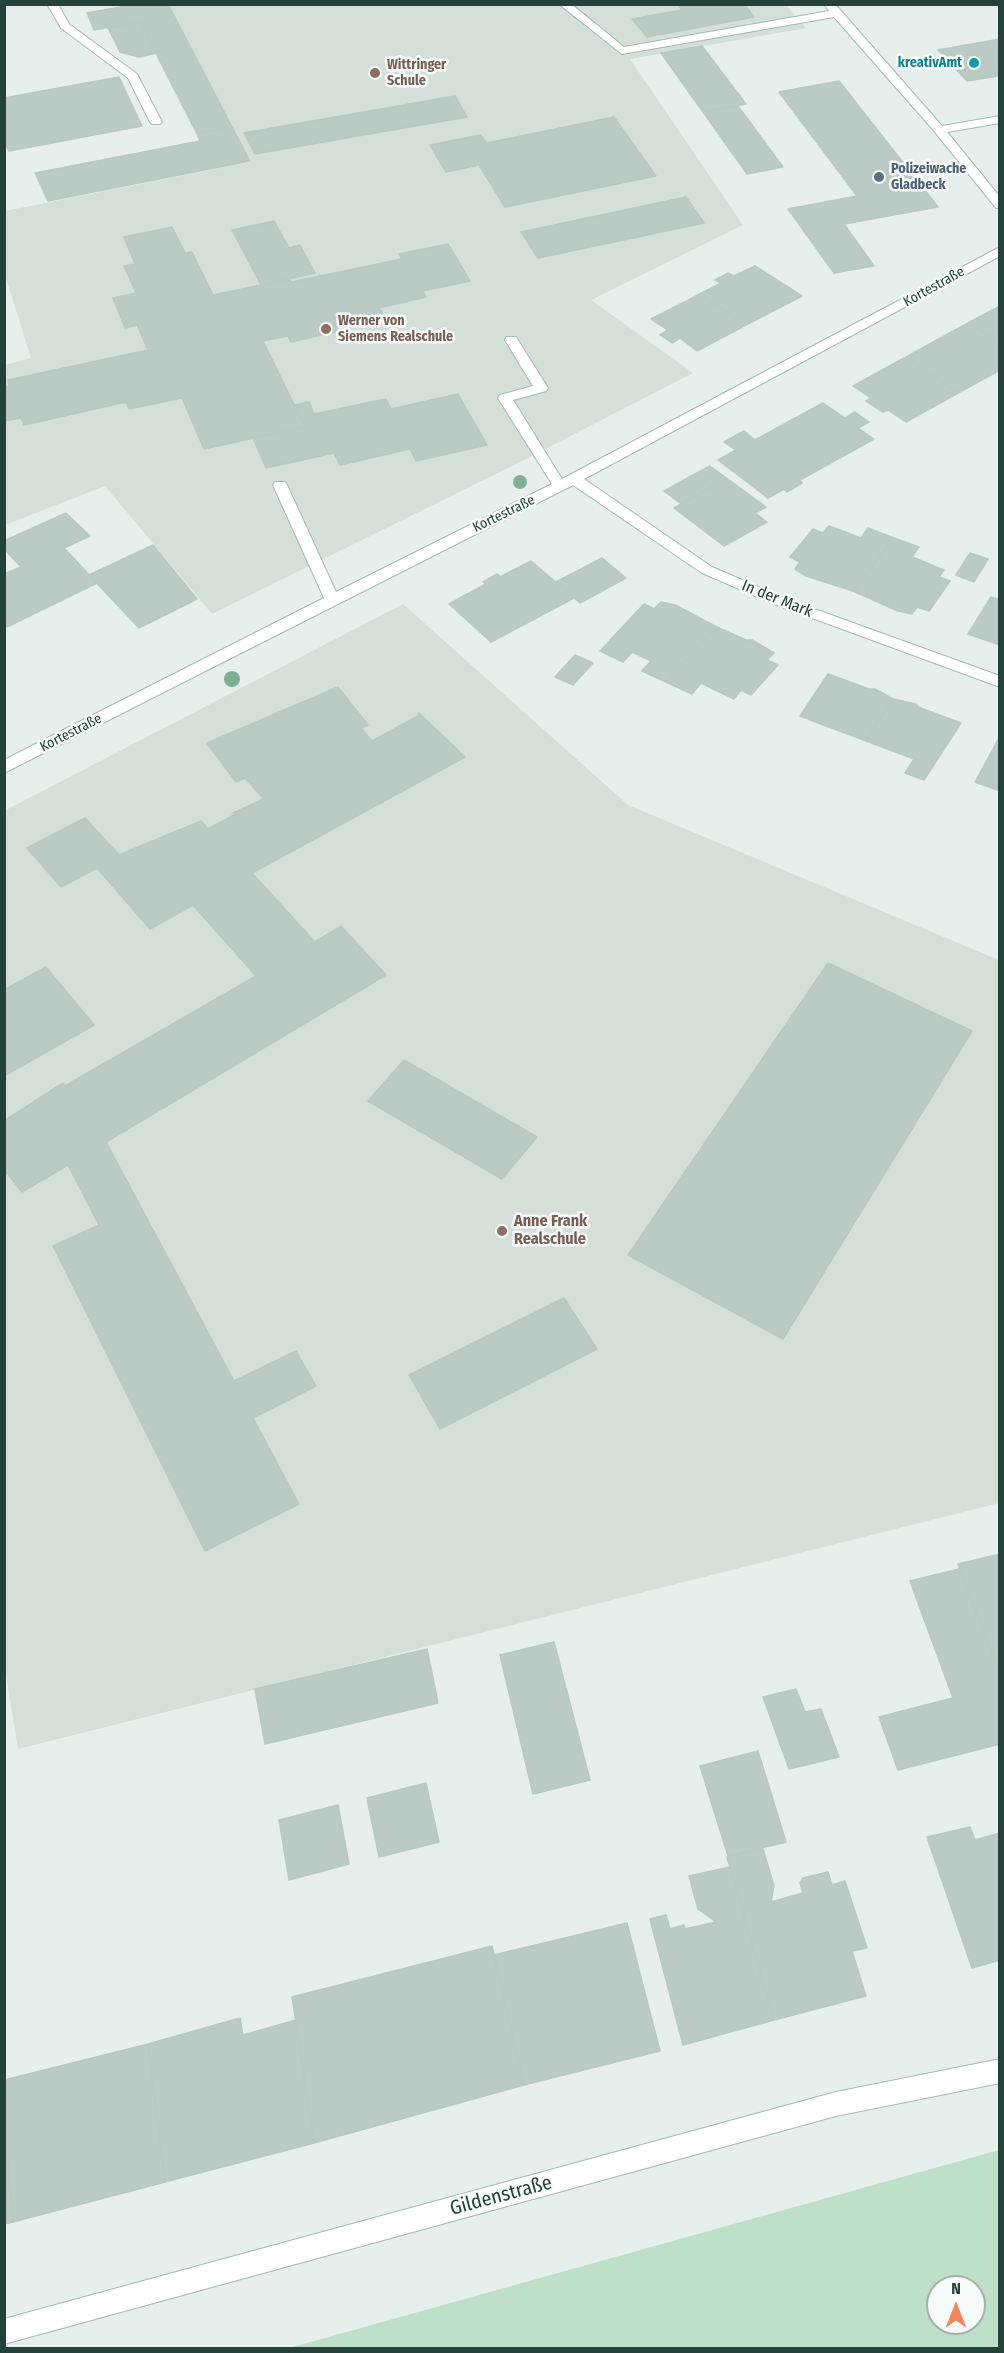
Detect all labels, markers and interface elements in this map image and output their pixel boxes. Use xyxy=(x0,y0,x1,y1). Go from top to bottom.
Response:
place label: kreativAmt xyxy=(898,55,962,71)
marker: kreativAmt xyxy=(967,56,981,70)
place label: Wittringer Schule xyxy=(387,57,446,90)
marker: Wittringer Schule xyxy=(368,66,382,80)
place label: Polizeiwache Gladbeck xyxy=(891,161,966,194)
marker: Polizeiwache Gladbeck xyxy=(872,170,886,184)
street label: Kortestraße xyxy=(901,263,967,311)
place label: Werner von Siemens Realschule xyxy=(338,313,453,346)
marker: Werner von Siemens Realschule xyxy=(319,322,333,336)
street label: Kortestraße xyxy=(470,492,538,536)
street label: In der Mark xyxy=(739,576,815,622)
street label: Kortestraße xyxy=(37,710,105,756)
place label: Anne Frank Realschule xyxy=(514,1212,587,1250)
marker: Anne Frank Realschule xyxy=(495,1224,509,1238)
street label: Gildenstraße xyxy=(447,2171,555,2221)
north arrow xyxy=(926,2275,986,2335)
text: N xyxy=(951,2279,961,2298)

